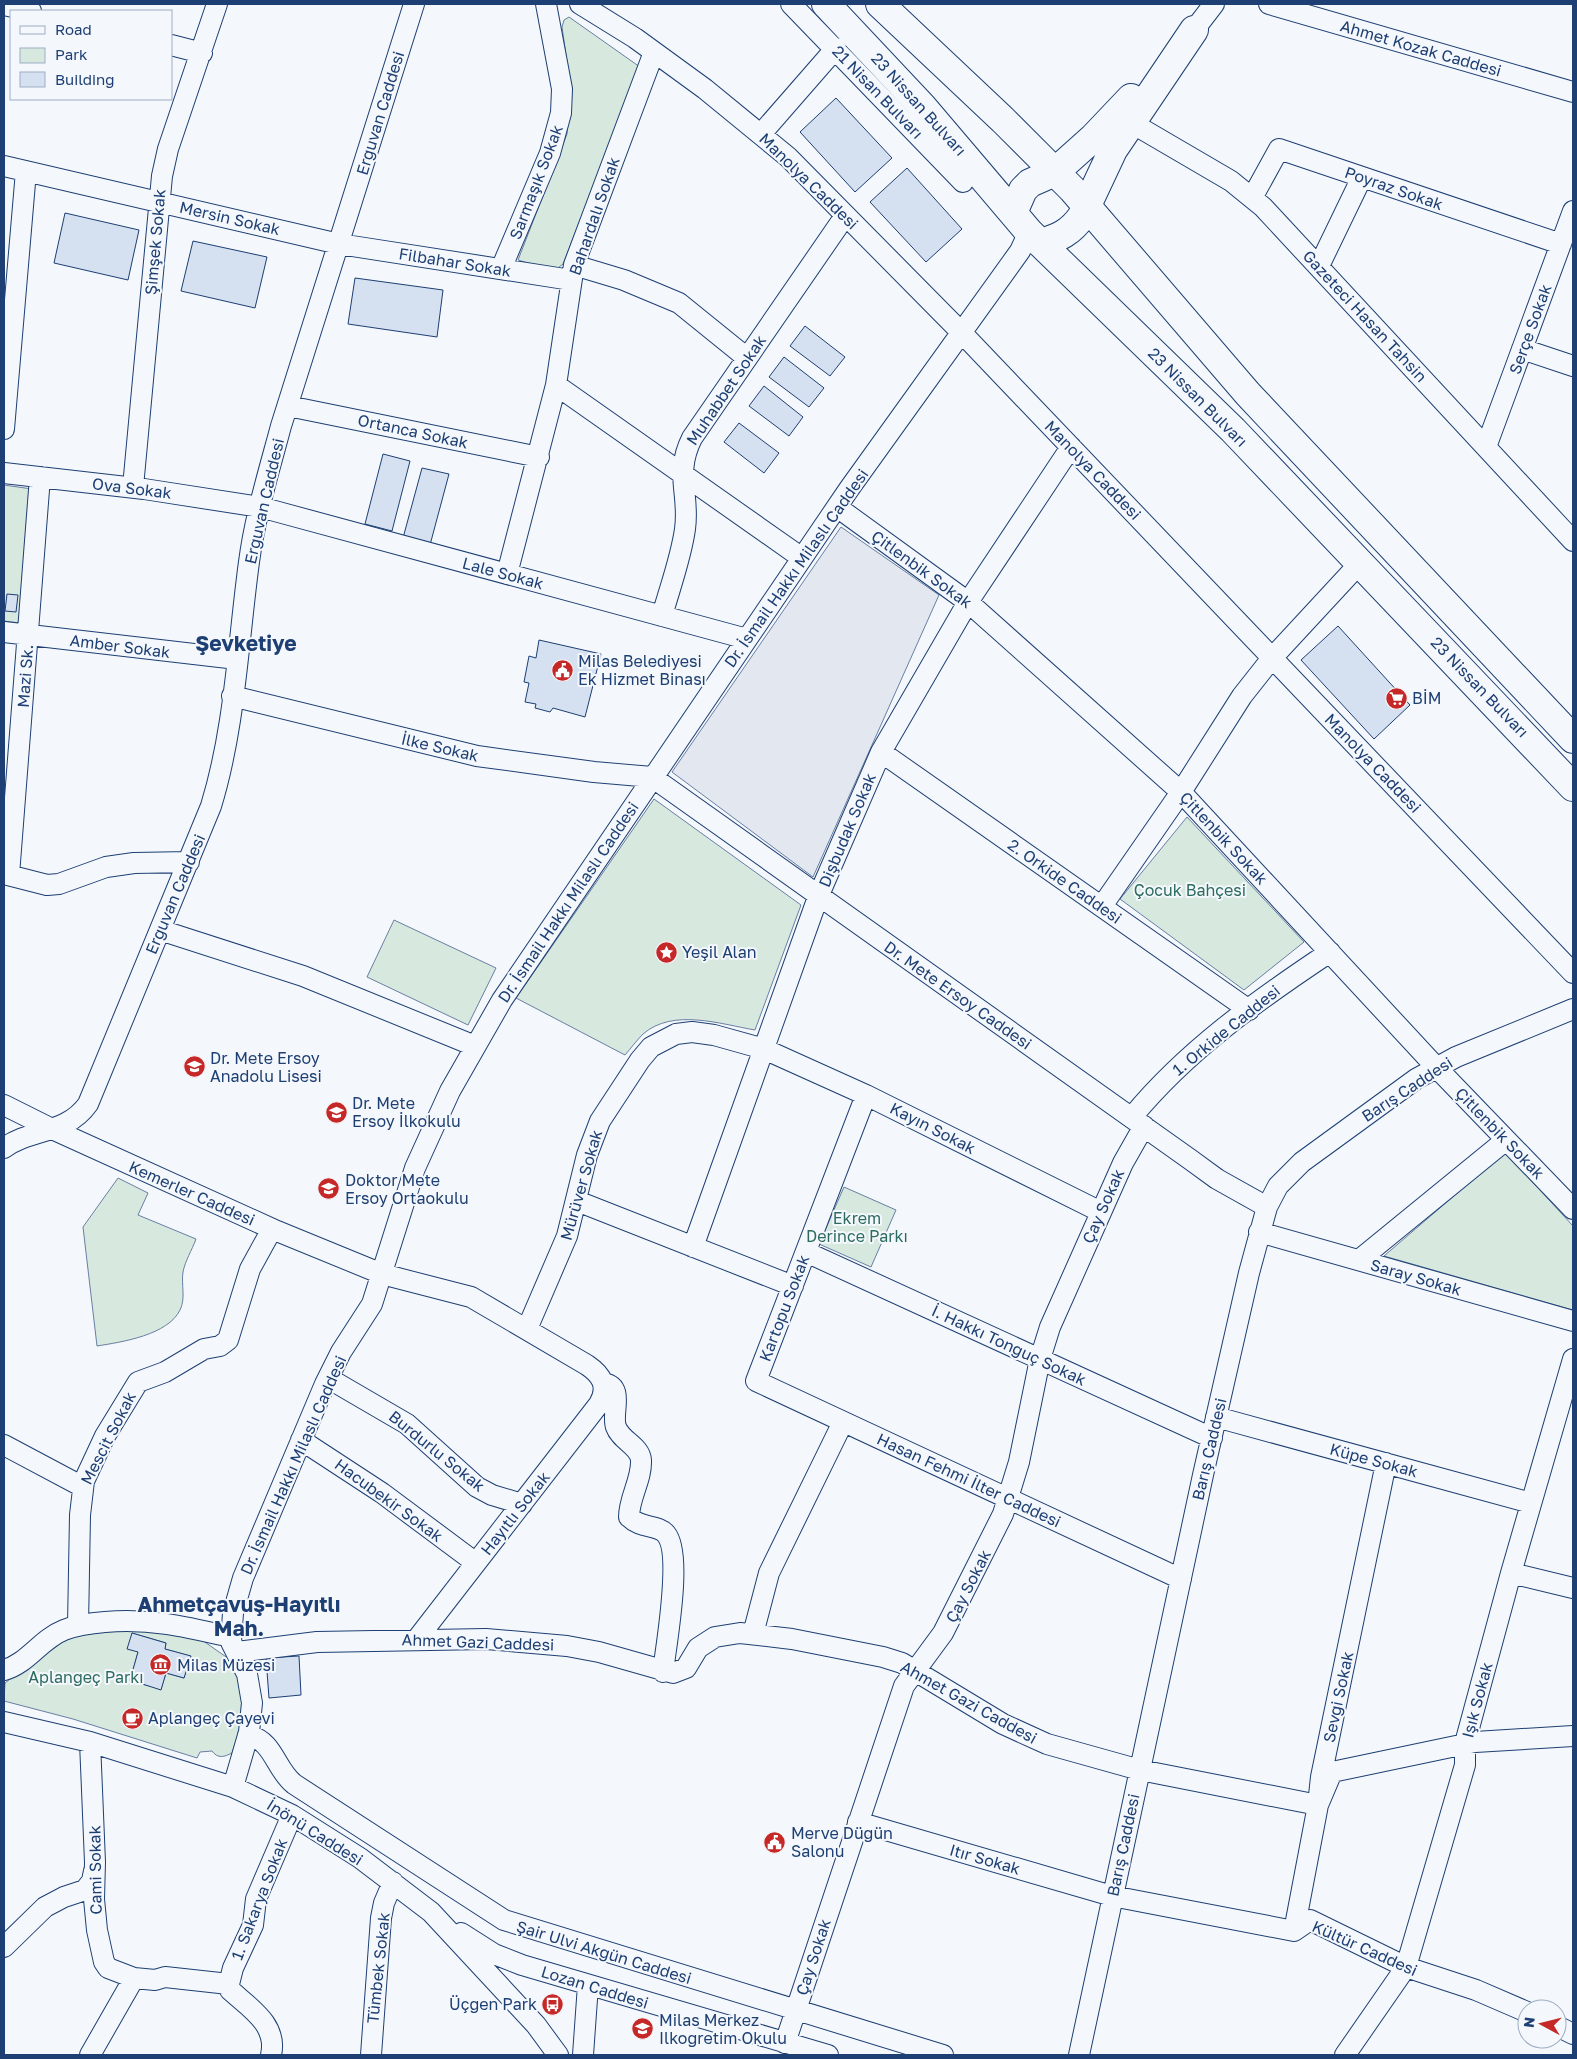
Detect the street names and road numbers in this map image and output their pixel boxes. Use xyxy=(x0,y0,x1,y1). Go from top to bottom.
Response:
street label: Ahmet Kozak Caddesi xyxy=(1338,15,1504,81)
street label: 21 Nisan Bulvarı xyxy=(828,41,928,143)
street label: 23 Nissan Bulvarı xyxy=(867,48,971,160)
street label: Erguvan Caddesi xyxy=(352,49,408,177)
street label: Sarmaşık Sokak xyxy=(505,122,567,242)
street label: Manolya Caddesi xyxy=(755,129,863,233)
street label: Bahardalı Sokak xyxy=(564,154,624,278)
street label: Poyraz Sokak xyxy=(1342,162,1446,214)
street label: Şimşek Sokak xyxy=(140,188,170,296)
street label: Mersin Sokak xyxy=(178,197,282,239)
street label: Filbahar Sokak xyxy=(397,243,513,281)
street label: Gazeteci Hasan Tahsin xyxy=(1299,246,1431,386)
street label: Serçe Sokak xyxy=(1504,281,1556,377)
street label: Muhabbet Sokak xyxy=(682,331,770,449)
street label: 23 Nissan Bulvarı xyxy=(1144,343,1252,451)
street label: Ortanca Sokak xyxy=(356,410,470,452)
street label: Manolya Caddesi xyxy=(1041,416,1145,524)
street label: Erguvan Caddesi xyxy=(240,436,288,566)
street label: Dr. İsmail Hakkı Milaslı Caddesi xyxy=(720,465,872,671)
street label: Ova Sokak xyxy=(91,473,173,503)
street label: Çitlenbik Sokak xyxy=(868,526,976,612)
street label: Lale Sokak xyxy=(460,553,546,593)
street label: Amber Sokak xyxy=(69,630,171,662)
street label: 23 Nissan Bulvarı xyxy=(1427,633,1533,741)
street label: Mazi Sk. xyxy=(13,644,37,708)
street label: Manolya Caddesi xyxy=(1321,709,1425,817)
street label: İlke Sokak xyxy=(399,728,481,766)
street label: Dişbudak Sokak xyxy=(814,770,880,890)
street label: Çitlenbik Sokak xyxy=(1176,787,1272,889)
street label: Dr. İsmail Hakkı Milaslı Caddesi xyxy=(493,798,643,1006)
street label: Erguvan Caddesi xyxy=(141,831,209,957)
street label: 2. Orkide Caddesi xyxy=(1004,834,1126,928)
street label: Dr. Mete Ersoy Caddesi xyxy=(880,936,1036,1054)
street label: 1. Orkide Caddesi xyxy=(1168,980,1284,1080)
street label: Barış Caddesi xyxy=(1358,1052,1456,1126)
street label: Çitlenbik Sokak xyxy=(1451,1083,1549,1183)
street label: Kayın Sokak xyxy=(887,1098,979,1158)
street label: Mürüver Sokak xyxy=(556,1127,606,1243)
street label: Kemerler Caddesi xyxy=(126,1156,258,1230)
street label: Çay Sokak xyxy=(1078,1166,1128,1246)
street label: Kartopu Sokak xyxy=(754,1252,814,1364)
street label: Saray Sokak xyxy=(1368,1254,1464,1300)
street label: İ. Hakkı Tonguç Sokak xyxy=(928,1300,1090,1390)
street label: Dr. İsmail Hakkı Milaslı Caddesi xyxy=(236,1352,350,1578)
street label: Mescit Sokak xyxy=(76,1388,140,1488)
street label: Barış Caddesi xyxy=(1188,1396,1230,1502)
street label: Burdurlu Sokak xyxy=(385,1406,489,1496)
street label: Hasan Fehmi İlter Caddesi xyxy=(874,1428,1064,1532)
street label: Küpe Sokak xyxy=(1328,1439,1420,1481)
street label: Hacubekir Sokak xyxy=(331,1454,447,1546)
street label: Hayıtlı Sokak xyxy=(476,1467,554,1559)
street label: Çay Sokak xyxy=(941,1546,995,1626)
street label: Ahmet Gazi Caddesi xyxy=(401,1629,555,1655)
street label: Sevgi Sokak xyxy=(1319,1650,1357,1744)
street label: Ahmet Gazi Caddesi xyxy=(897,1656,1041,1748)
street label: Işık Sokak xyxy=(1457,1660,1497,1740)
street label: Barış Caddesi xyxy=(1102,1792,1144,1898)
street label: İnönü Caddesi xyxy=(263,1794,367,1870)
street label: Cami Sokak xyxy=(84,1825,106,1915)
street label: 1. Sakarya Sokak xyxy=(227,1835,291,1963)
street label: Itır Sokak xyxy=(947,1839,1023,1879)
street label: Tümbek Sokak xyxy=(362,1911,394,2025)
street label: Şair Ulvi Akgün Caddesi xyxy=(514,1916,694,1988)
street label: Çay Sokak xyxy=(791,1916,835,1998)
street label: Kültür Caddesi xyxy=(1309,1916,1421,1980)
street label: Lozan Caddesi xyxy=(539,1961,651,2013)

